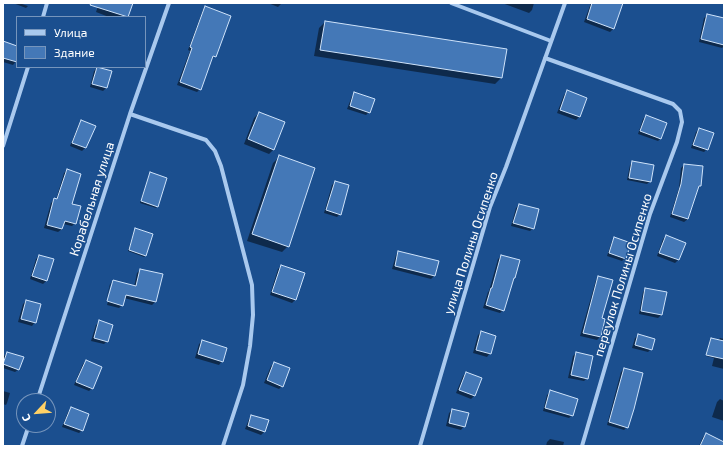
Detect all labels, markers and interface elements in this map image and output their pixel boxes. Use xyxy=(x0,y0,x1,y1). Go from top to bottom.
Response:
legend xyxy=(16,16,146,68)
text: Улица xyxy=(54,25,87,39)
text: Здание xyxy=(54,45,95,59)
street label: Корабельная улица xyxy=(66,140,118,258)
street label: улица Полины Осипенко xyxy=(441,170,501,316)
street label: переулок Полины Осипенко xyxy=(591,191,655,359)
north arrow xyxy=(16,393,56,433)
text: С xyxy=(18,412,33,424)

